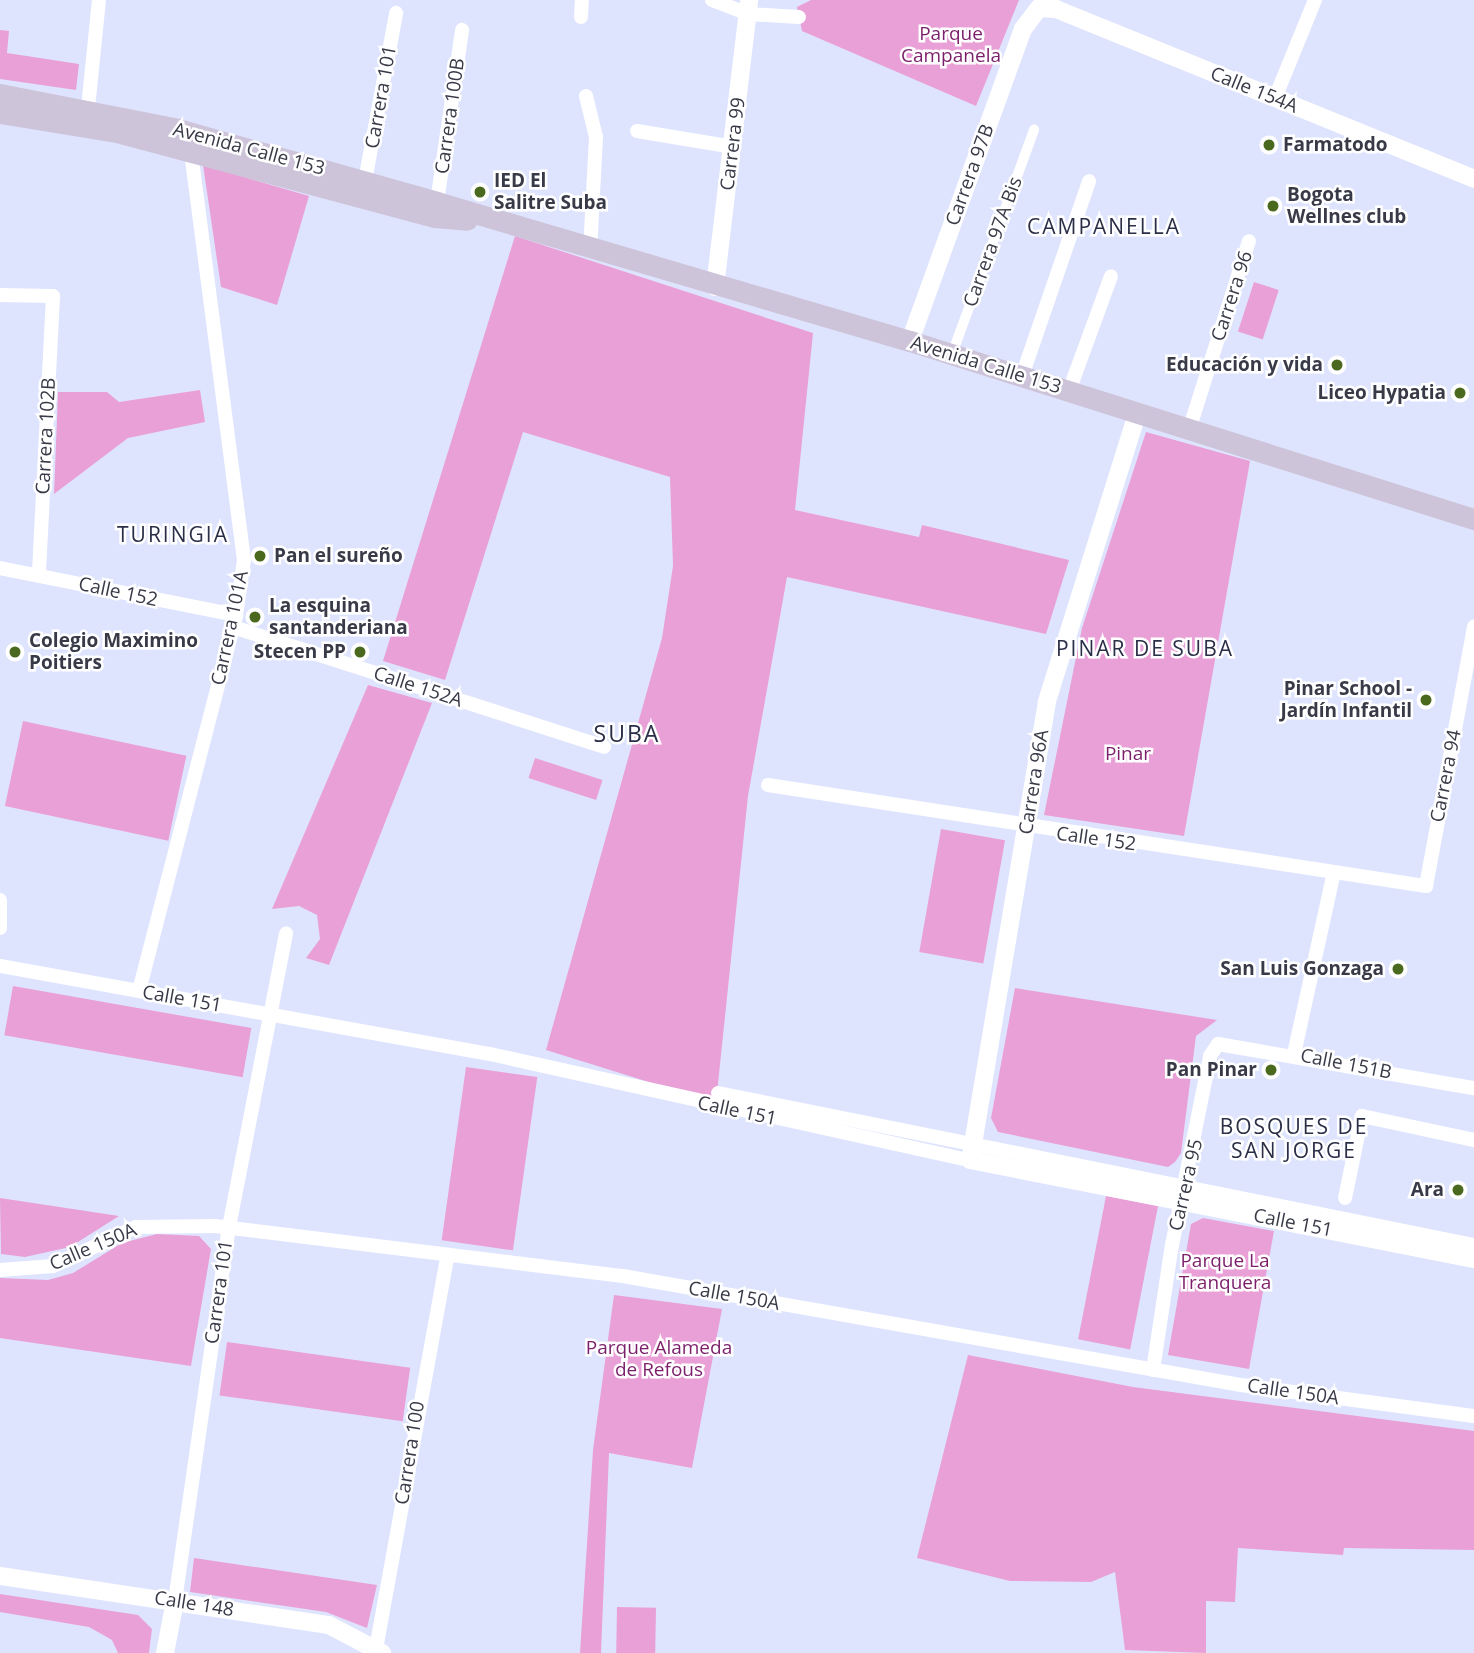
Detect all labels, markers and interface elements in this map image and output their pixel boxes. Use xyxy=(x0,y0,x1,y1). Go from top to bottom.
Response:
park label: Parque Campanela xyxy=(901,23,1001,67)
street label: Carrera 101 xyxy=(361,44,401,150)
street label: Carrera 100B xyxy=(431,57,469,175)
street label: Calle 154A xyxy=(1207,62,1301,118)
street label: Carrera 99 xyxy=(716,96,750,192)
street label: Avenida Calle 153 xyxy=(171,118,327,180)
street label: Carrera 97B xyxy=(941,121,999,229)
place label: Farmatodo xyxy=(1283,134,1387,156)
marker: Farmatodo xyxy=(1261,137,1277,153)
place label: IED El Salitre Suba xyxy=(494,170,607,214)
street label: Carrera 97A Bis xyxy=(959,174,1027,310)
marker: IED El Salitre Suba xyxy=(472,184,488,200)
place label: Bogota Wellnes club xyxy=(1287,184,1406,228)
marker: Bogota Wellnes club xyxy=(1265,198,1281,214)
district label: CAMPANELLA xyxy=(1028,213,1180,239)
street label: Carrera 96 xyxy=(1207,248,1257,344)
street label: Avenida Calle 153 xyxy=(908,331,1064,399)
place label: Educación y vida xyxy=(1166,354,1323,376)
marker: Educación y vida xyxy=(1329,357,1345,373)
street label: Carrera 102B xyxy=(32,377,60,495)
place label: Liceo Hypatia xyxy=(1317,382,1446,404)
marker: Liceo Hypatia xyxy=(1452,385,1468,401)
district label: TURINGIA xyxy=(118,521,228,547)
place label: Pan el sureño xyxy=(274,545,403,567)
marker: Pan el sureño xyxy=(252,548,268,564)
street label: Carrera 101A xyxy=(207,569,253,687)
street label: Calle 152 xyxy=(76,573,160,611)
place label: La esquina santanderiana xyxy=(269,595,408,639)
marker: La esquina santanderiana xyxy=(247,609,263,625)
place label: Colegio Maximino Poitiers xyxy=(29,630,198,674)
district label: PINAR DE SUBA xyxy=(1058,635,1232,661)
place label: Stecen PP xyxy=(254,641,346,663)
marker: Colegio Maximino Poitiers xyxy=(7,644,23,660)
marker: Stecen PP xyxy=(352,644,368,660)
street label: Calle 152A xyxy=(371,662,465,712)
place label: Pinar School - Jardín Infantil xyxy=(1280,678,1412,722)
marker: Pinar School - Jardín Infantil xyxy=(1418,692,1434,708)
district label: SUBA xyxy=(594,719,660,747)
street label: Carrera 96A xyxy=(1014,728,1054,836)
street label: Carrera 94 xyxy=(1426,728,1466,824)
park label: Pinar xyxy=(1105,743,1151,765)
street label: Calle 152 xyxy=(1055,822,1137,856)
place label: San Luis Gonzaga xyxy=(1220,958,1384,980)
marker: San Luis Gonzaga xyxy=(1390,961,1406,977)
street label: Calle 151 xyxy=(140,981,224,1017)
street label: Calle 151B xyxy=(1298,1044,1394,1084)
place label: Pan Pinar xyxy=(1166,1059,1257,1081)
marker: Pan Pinar xyxy=(1263,1062,1279,1078)
street label: Calle 151 xyxy=(695,1092,779,1130)
district label: BOSQUES DE SAN JORGE xyxy=(1221,1113,1367,1163)
street label: Carrera 95 xyxy=(1164,1137,1208,1233)
place label: Ara xyxy=(1411,1179,1444,1201)
marker: Ara xyxy=(1450,1182,1466,1198)
street label: Calle 151 xyxy=(1251,1204,1335,1242)
street label: Calle 150A xyxy=(46,1218,140,1276)
street label: Carrera 101 xyxy=(200,1239,238,1345)
park label: Parque La Tranquera xyxy=(1179,1250,1271,1294)
street label: Calle 150A xyxy=(687,1277,781,1315)
park label: Parque Alameda de Refous xyxy=(586,1337,732,1381)
street label: Calle 150A xyxy=(1246,1374,1340,1410)
street label: Carrera 100 xyxy=(391,1400,429,1506)
street label: Calle 148 xyxy=(153,1586,235,1622)

